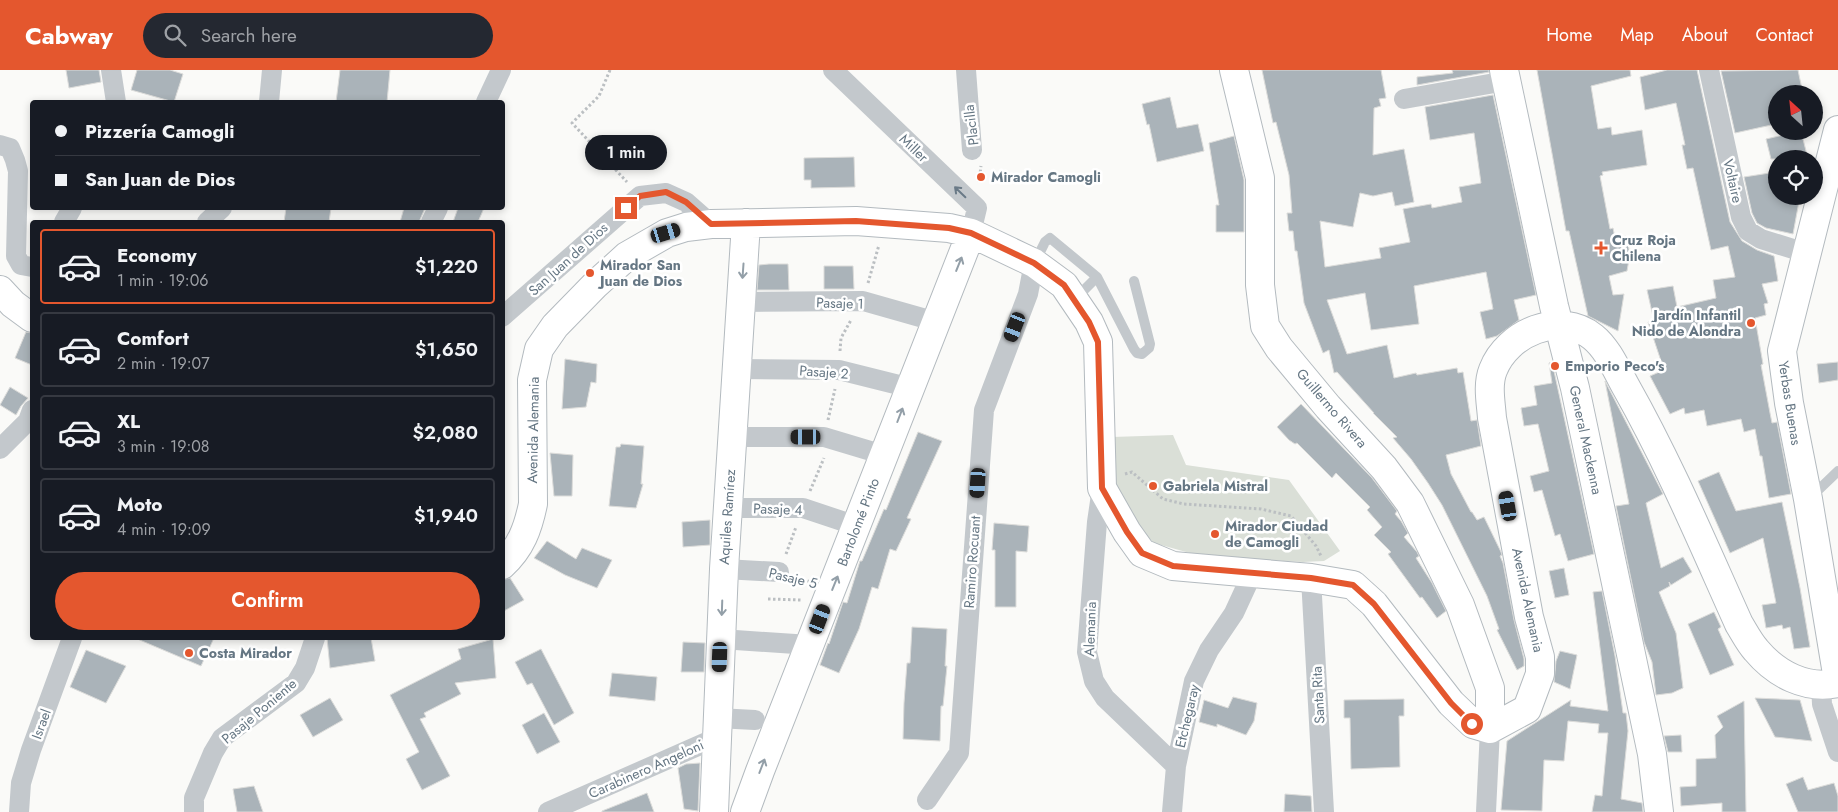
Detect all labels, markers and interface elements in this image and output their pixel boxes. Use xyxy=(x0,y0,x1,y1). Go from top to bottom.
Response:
search box xyxy=(143,13,493,58)
text: Cabway xyxy=(25,18,113,53)
icon: search xyxy=(161,21,189,49)
text: Search here xyxy=(201,22,297,49)
text: Home xyxy=(1546,22,1592,48)
text: Map xyxy=(1620,22,1654,48)
text: About xyxy=(1682,22,1727,48)
text: Contact xyxy=(1755,22,1813,48)
north arrow xyxy=(1768,85,1822,140)
map controls xyxy=(1768,85,1823,205)
street label: Placilla xyxy=(959,103,983,147)
text: Pizzería Camogli xyxy=(85,118,234,145)
street label: Miller xyxy=(895,129,933,167)
callout: 1 min xyxy=(585,136,667,170)
text: 1 min xyxy=(607,141,645,164)
button: locate xyxy=(1768,150,1823,205)
street label: Voltaire xyxy=(1718,157,1748,205)
text: San Juan de Dios xyxy=(85,166,235,193)
place label: Mirador Camogli xyxy=(991,167,1101,187)
marker: Mirador Camogli xyxy=(975,171,987,183)
one-way arrow xyxy=(954,186,966,198)
route end xyxy=(615,197,637,219)
street label: San Juan de Dios xyxy=(524,218,612,300)
car xyxy=(649,221,682,245)
place label: Cruz Roja Chilena xyxy=(1612,230,1676,266)
marker: Cruz Roja Chilena xyxy=(1594,241,1608,255)
text: Economy xyxy=(117,242,197,269)
icon: car xyxy=(57,244,102,289)
text: $1,220 xyxy=(415,253,478,280)
place label: Mirador San Juan de Dios xyxy=(597,255,683,291)
one-way arrow xyxy=(956,256,965,271)
one-way arrow xyxy=(738,263,747,279)
marker: Mirador San Juan de Dios xyxy=(584,267,596,279)
text: 1 min · 19:06 xyxy=(117,269,208,292)
street label: Pasaje 1 xyxy=(816,292,864,314)
place label: Jardín Infantil Nido de Alondra xyxy=(1632,305,1741,341)
car xyxy=(1002,310,1027,344)
marker: Jardín Infantil Nido de Alondra xyxy=(1745,317,1757,329)
text: Comfort xyxy=(117,325,189,352)
icon: car xyxy=(57,327,102,372)
text: $1,650 xyxy=(415,336,478,363)
text: 2 min · 19:07 xyxy=(117,352,210,375)
place label: Emporio Peco's xyxy=(1565,356,1665,376)
street label: Yerbas Buenas xyxy=(1773,359,1807,447)
street label: Pasaje 2 xyxy=(799,360,849,384)
marker: Emporio Peco's xyxy=(1549,360,1561,372)
street label: Guillermo Rivera xyxy=(1292,364,1372,452)
street label: Avenida Alemania xyxy=(522,377,544,483)
street label: General Mackenna xyxy=(1565,384,1607,496)
text: XL xyxy=(117,408,140,435)
one-way arrow xyxy=(896,408,905,423)
icon: car xyxy=(57,410,102,455)
text: $2,080 xyxy=(413,419,478,446)
car xyxy=(791,430,821,445)
text: 3 min · 19:08 xyxy=(117,435,210,458)
street label: Aquiles Ramírez xyxy=(714,468,740,565)
car xyxy=(969,468,986,498)
street label: Bartolomé Pinto xyxy=(832,475,884,569)
place label: Gabriela Mistral xyxy=(1163,476,1268,496)
marker: Gabriela Mistral xyxy=(1147,480,1159,492)
car xyxy=(1498,490,1517,522)
text: Moto xyxy=(117,491,162,518)
icon: car xyxy=(57,493,102,538)
street label: Pasaje 4 xyxy=(753,498,803,520)
text: $1,940 xyxy=(414,502,478,529)
street label: Ramiro Rocuant xyxy=(959,515,985,609)
place label: Mirador Ciudad de Camogli xyxy=(1225,516,1328,552)
text: 4 min · 19:09 xyxy=(117,518,211,541)
marker: Mirador Ciudad de Camogli xyxy=(1209,528,1221,540)
street label: Avenida Alemania xyxy=(1507,546,1549,654)
street label: Pasaje 5 xyxy=(767,563,819,593)
button: Confirm xyxy=(55,572,480,630)
one-way arrow xyxy=(831,575,840,590)
one-way arrow xyxy=(717,600,727,616)
street label: Alemania xyxy=(1079,601,1101,657)
car xyxy=(807,602,832,636)
car xyxy=(711,642,728,672)
place label: Costa Mirador xyxy=(199,643,292,663)
marker: Costa Mirador xyxy=(183,647,195,659)
street label: Santa Rita xyxy=(1307,666,1329,724)
street label: Pasaje Poniente xyxy=(217,674,301,748)
street label: Etchegaray xyxy=(1170,681,1204,750)
street label: Israel xyxy=(26,706,56,742)
route start xyxy=(1461,713,1483,735)
street label: Carabinero Angeloni xyxy=(585,735,707,803)
one-way arrow xyxy=(757,759,767,774)

